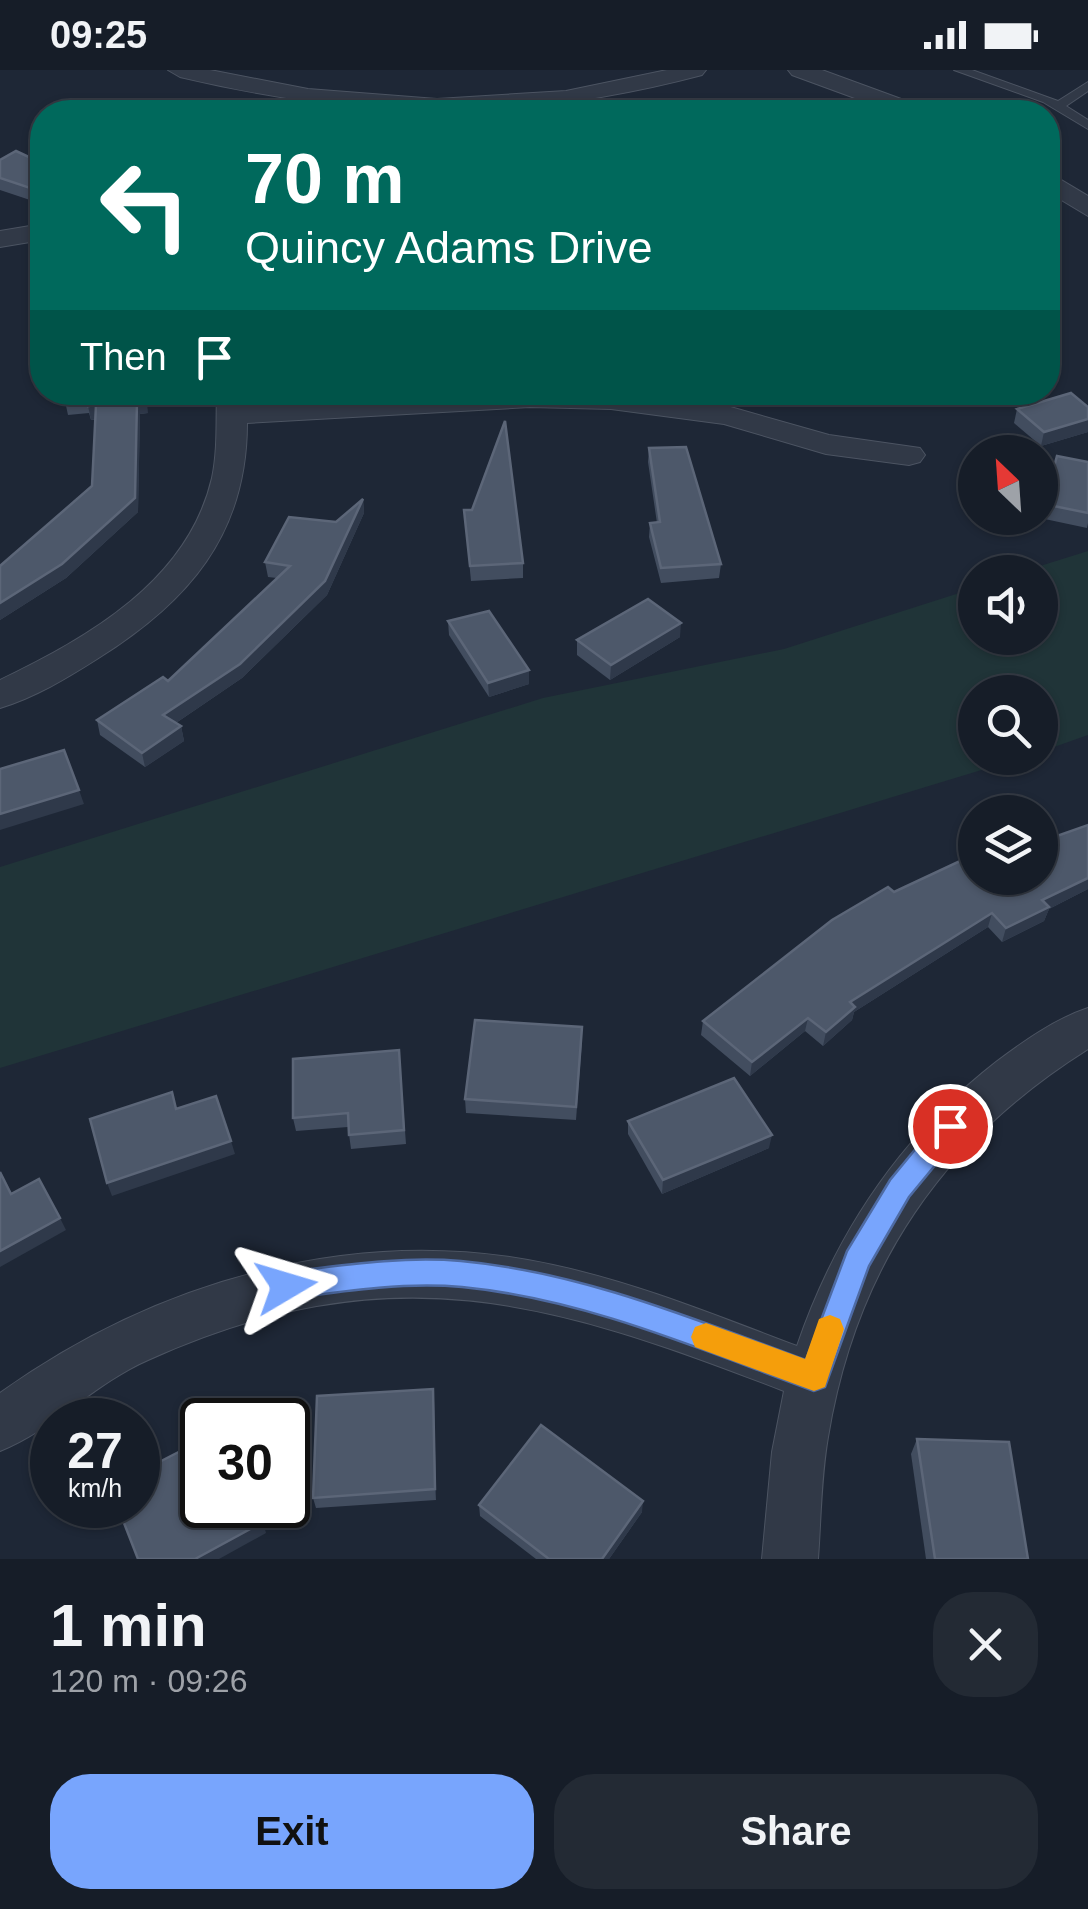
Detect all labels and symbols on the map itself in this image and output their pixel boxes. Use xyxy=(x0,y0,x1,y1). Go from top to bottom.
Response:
north arrow xyxy=(958,435,1058,535)
pin xyxy=(908,1084,993,1169)
position arrow xyxy=(234,1234,338,1338)
speed limit sign: 30 xyxy=(180,1398,310,1528)

